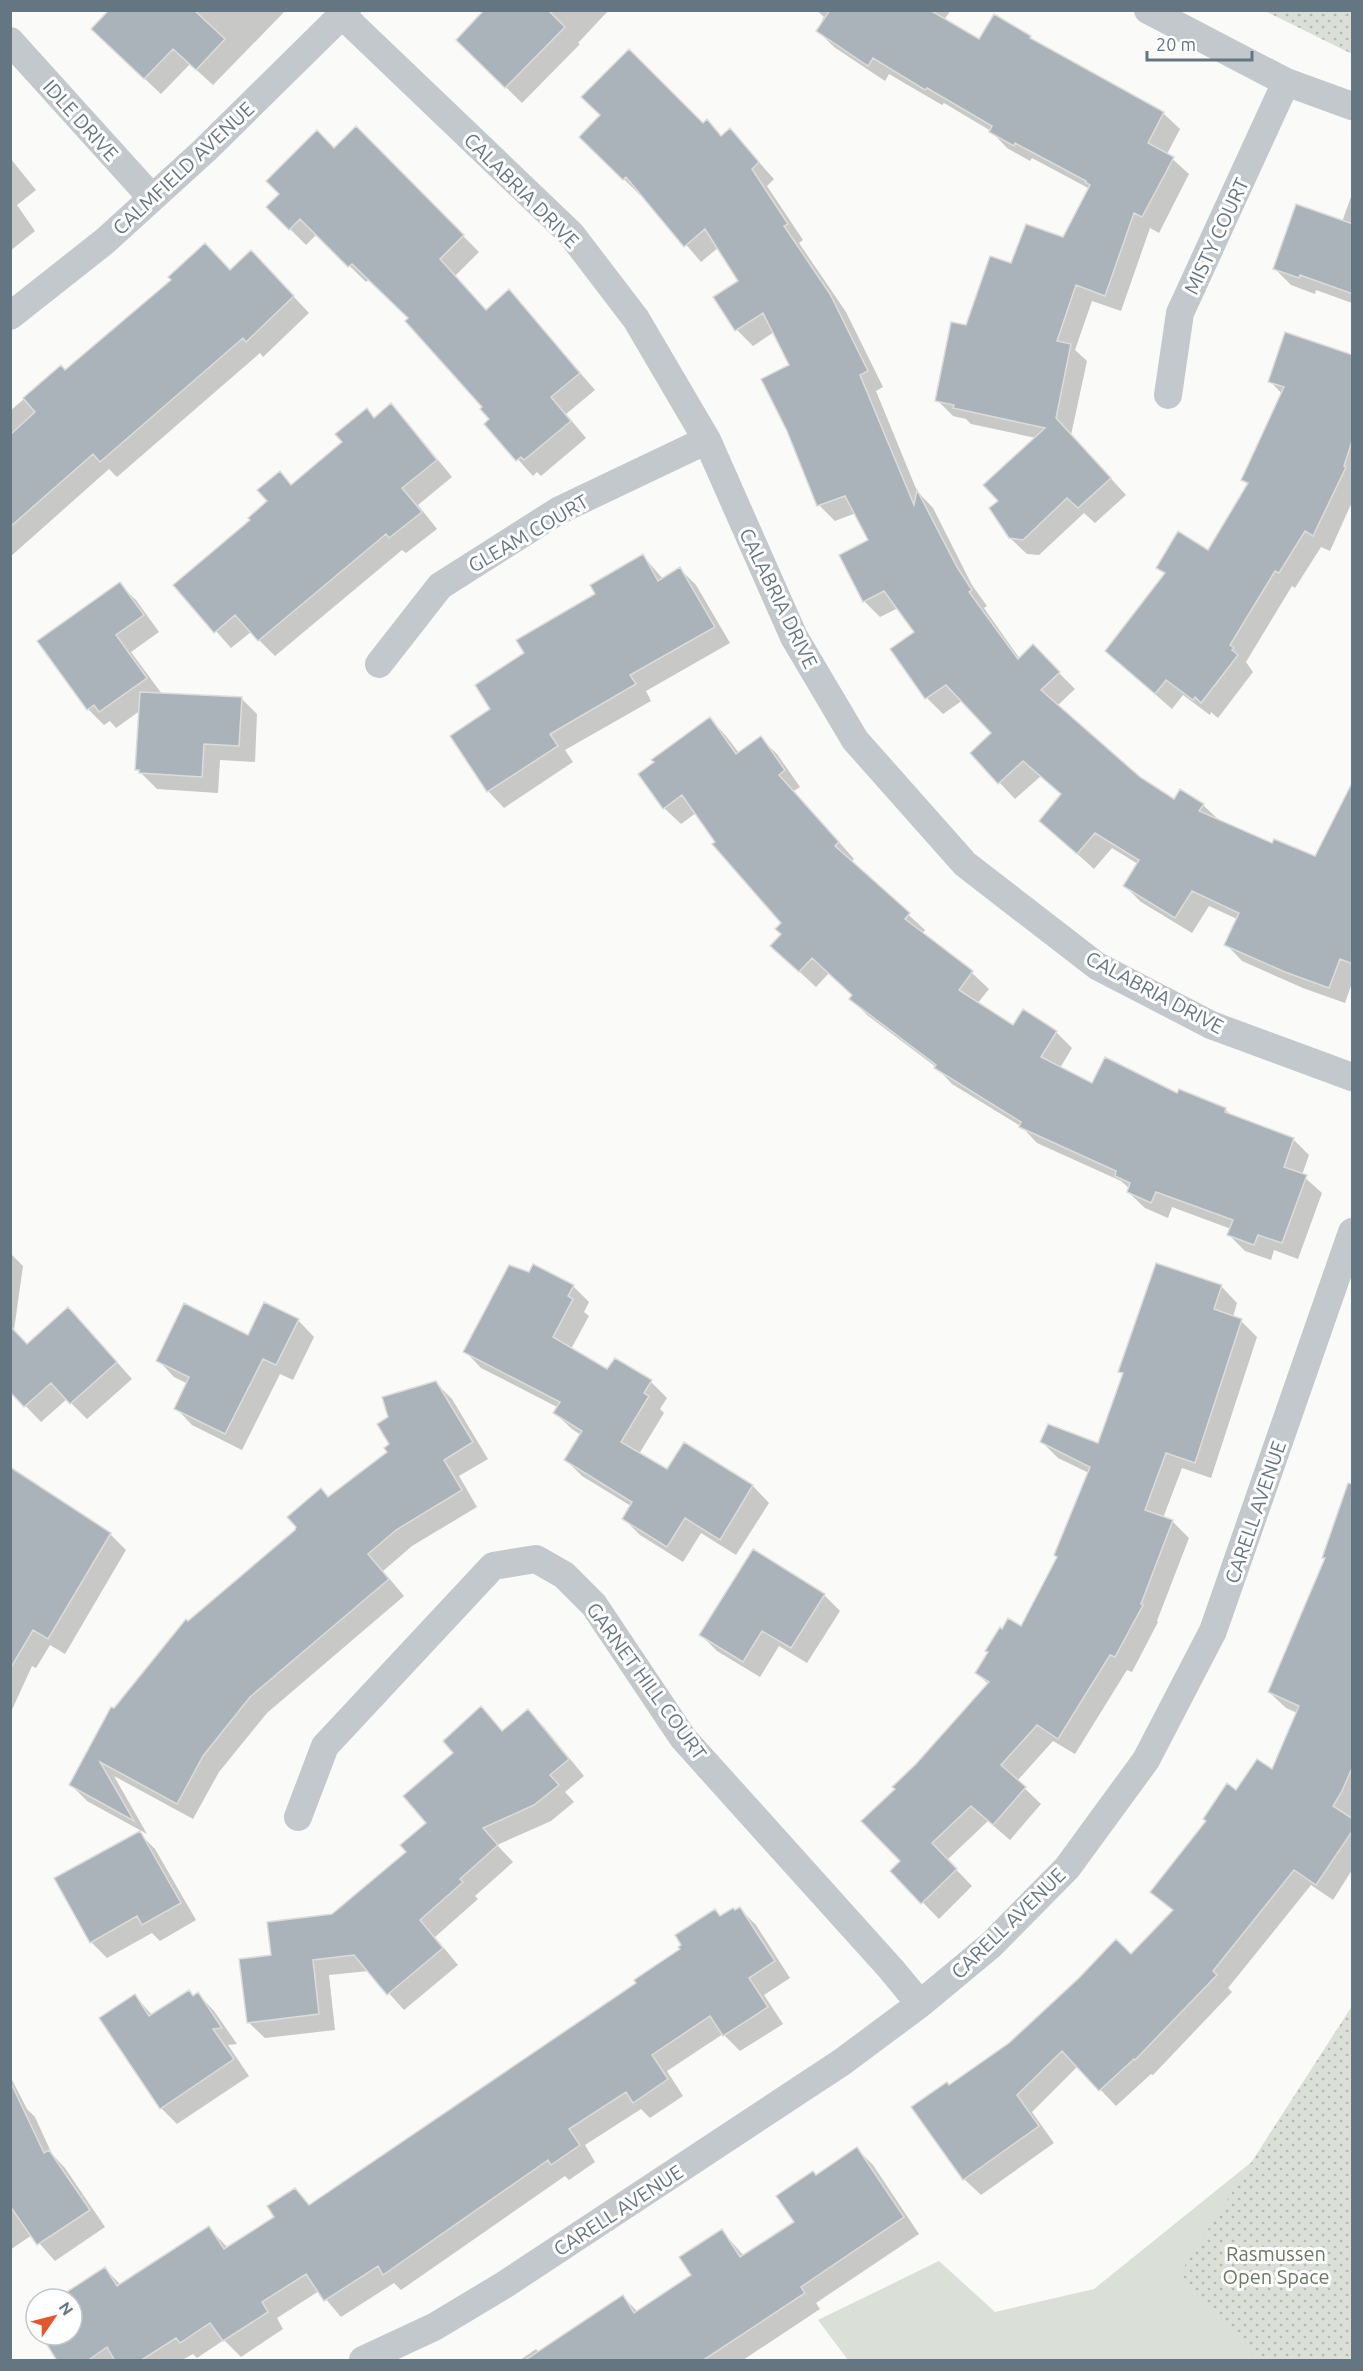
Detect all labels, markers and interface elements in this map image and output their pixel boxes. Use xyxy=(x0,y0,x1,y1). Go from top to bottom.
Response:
scale bar xyxy=(1147,24,1252,62)
text: 20 m xyxy=(1156,34,1196,54)
street label: IDLE DRIVE xyxy=(39,75,123,165)
street label: CALMFIELD AVENUE xyxy=(108,97,258,239)
street label: CALABRIA DRIVE xyxy=(460,128,584,252)
street label: MISTY COURT xyxy=(1179,174,1253,298)
street label: GLEAM COURT xyxy=(464,489,592,577)
street label: CALABRIA DRIVE xyxy=(735,524,823,672)
street label: CALABRIA DRIVE xyxy=(1082,946,1228,1038)
street label: CARELL AVENUE xyxy=(1220,1438,1290,1586)
street label: GARNET HILL COURT xyxy=(582,1598,712,1764)
street label: CARELL AVENUE xyxy=(946,1863,1070,1983)
street label: CARELL AVENUE xyxy=(549,2160,687,2260)
park label: Rasmussen Open Space xyxy=(1223,2242,1330,2288)
north arrow xyxy=(24,2287,84,2347)
text: N xyxy=(55,2298,77,2318)

